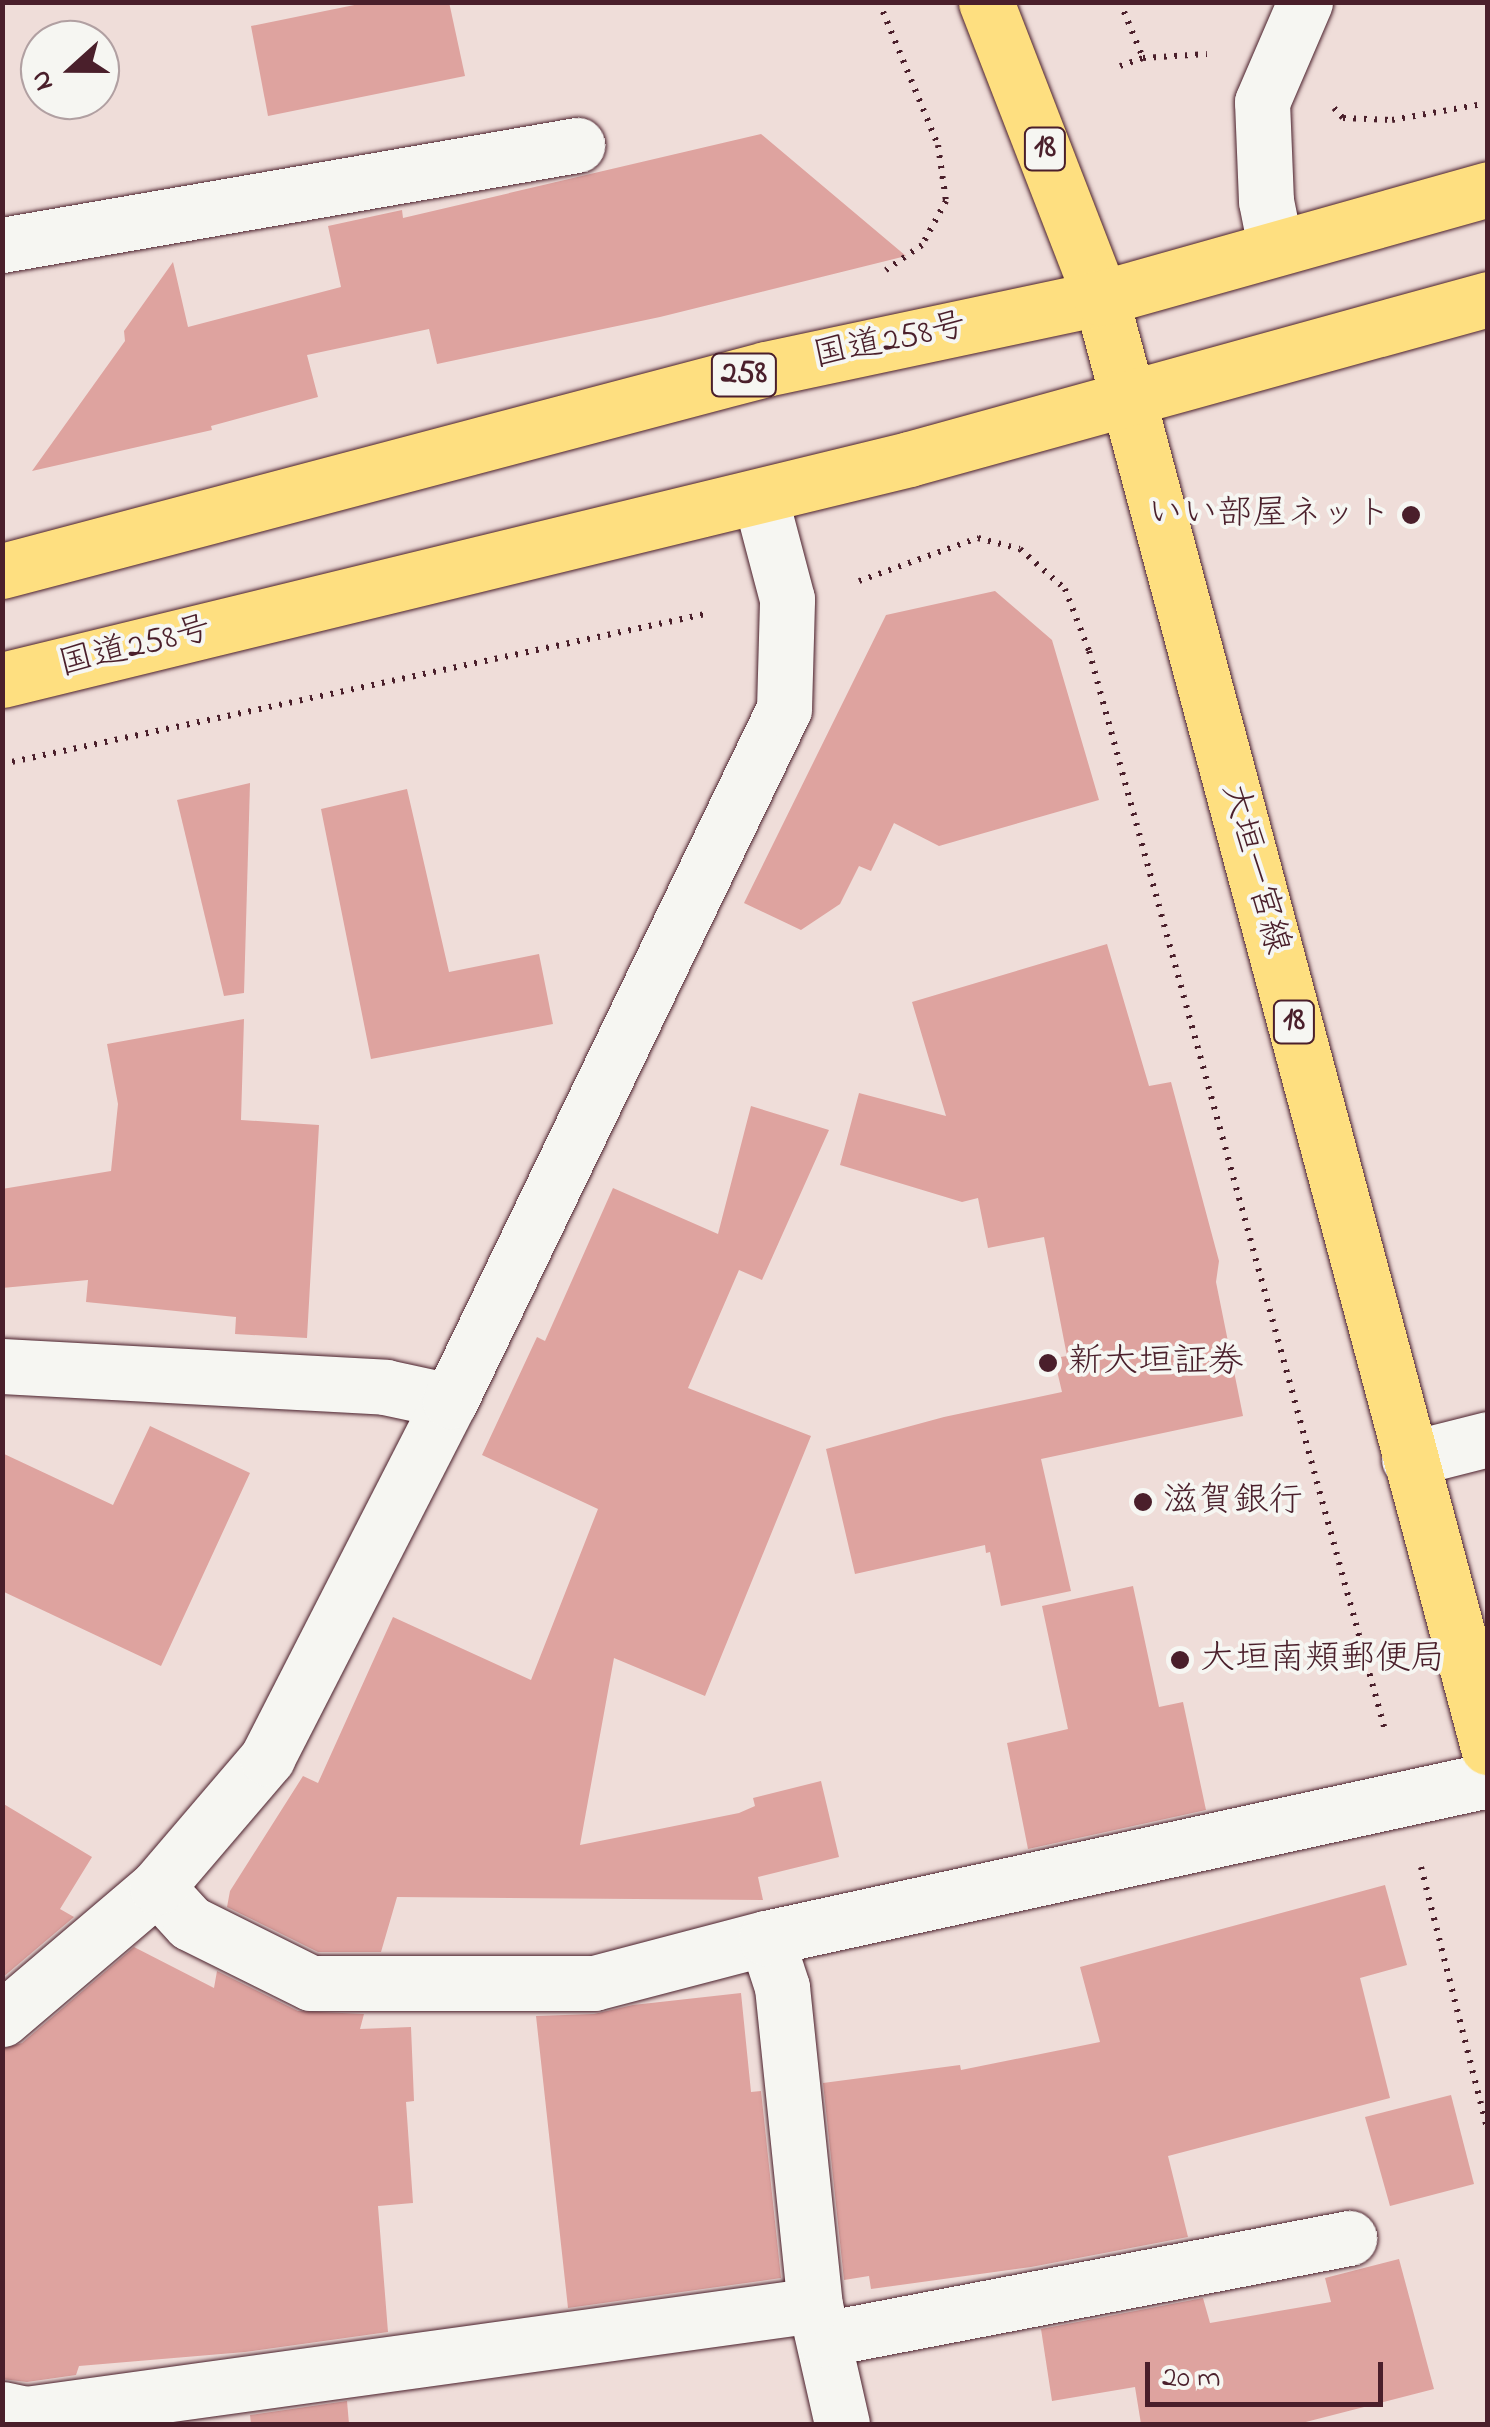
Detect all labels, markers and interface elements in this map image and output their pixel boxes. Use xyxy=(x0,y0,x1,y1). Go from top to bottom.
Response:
north arrow xyxy=(20,20,120,120)
text: N xyxy=(21,64,66,96)
road number: 18 xyxy=(1022,122,1068,176)
street label: 国道258号 xyxy=(810,305,970,379)
road number: 258 xyxy=(709,348,779,402)
place label: いい部屋ネット xyxy=(1146,494,1391,536)
marker: いい部屋ネット xyxy=(1400,504,1422,526)
street label: 国道258号 xyxy=(54,609,216,687)
street label: 大垣一宮線 xyxy=(1211,779,1297,959)
road number: 18 xyxy=(1272,995,1316,1049)
place label: 新大垣証券 xyxy=(1068,1342,1243,1384)
marker: 新大垣証券 xyxy=(1037,1352,1059,1374)
place label: 滋賀銀行 xyxy=(1163,1481,1303,1523)
marker: 滋賀銀行 xyxy=(1132,1491,1154,1513)
place label: 大垣南頬郵便局 xyxy=(1200,1639,1445,1681)
marker: 大垣南頬郵便局 xyxy=(1169,1649,1191,1671)
scale bar xyxy=(1150,2342,1388,2404)
text: 20 m xyxy=(1162,2357,1221,2401)

